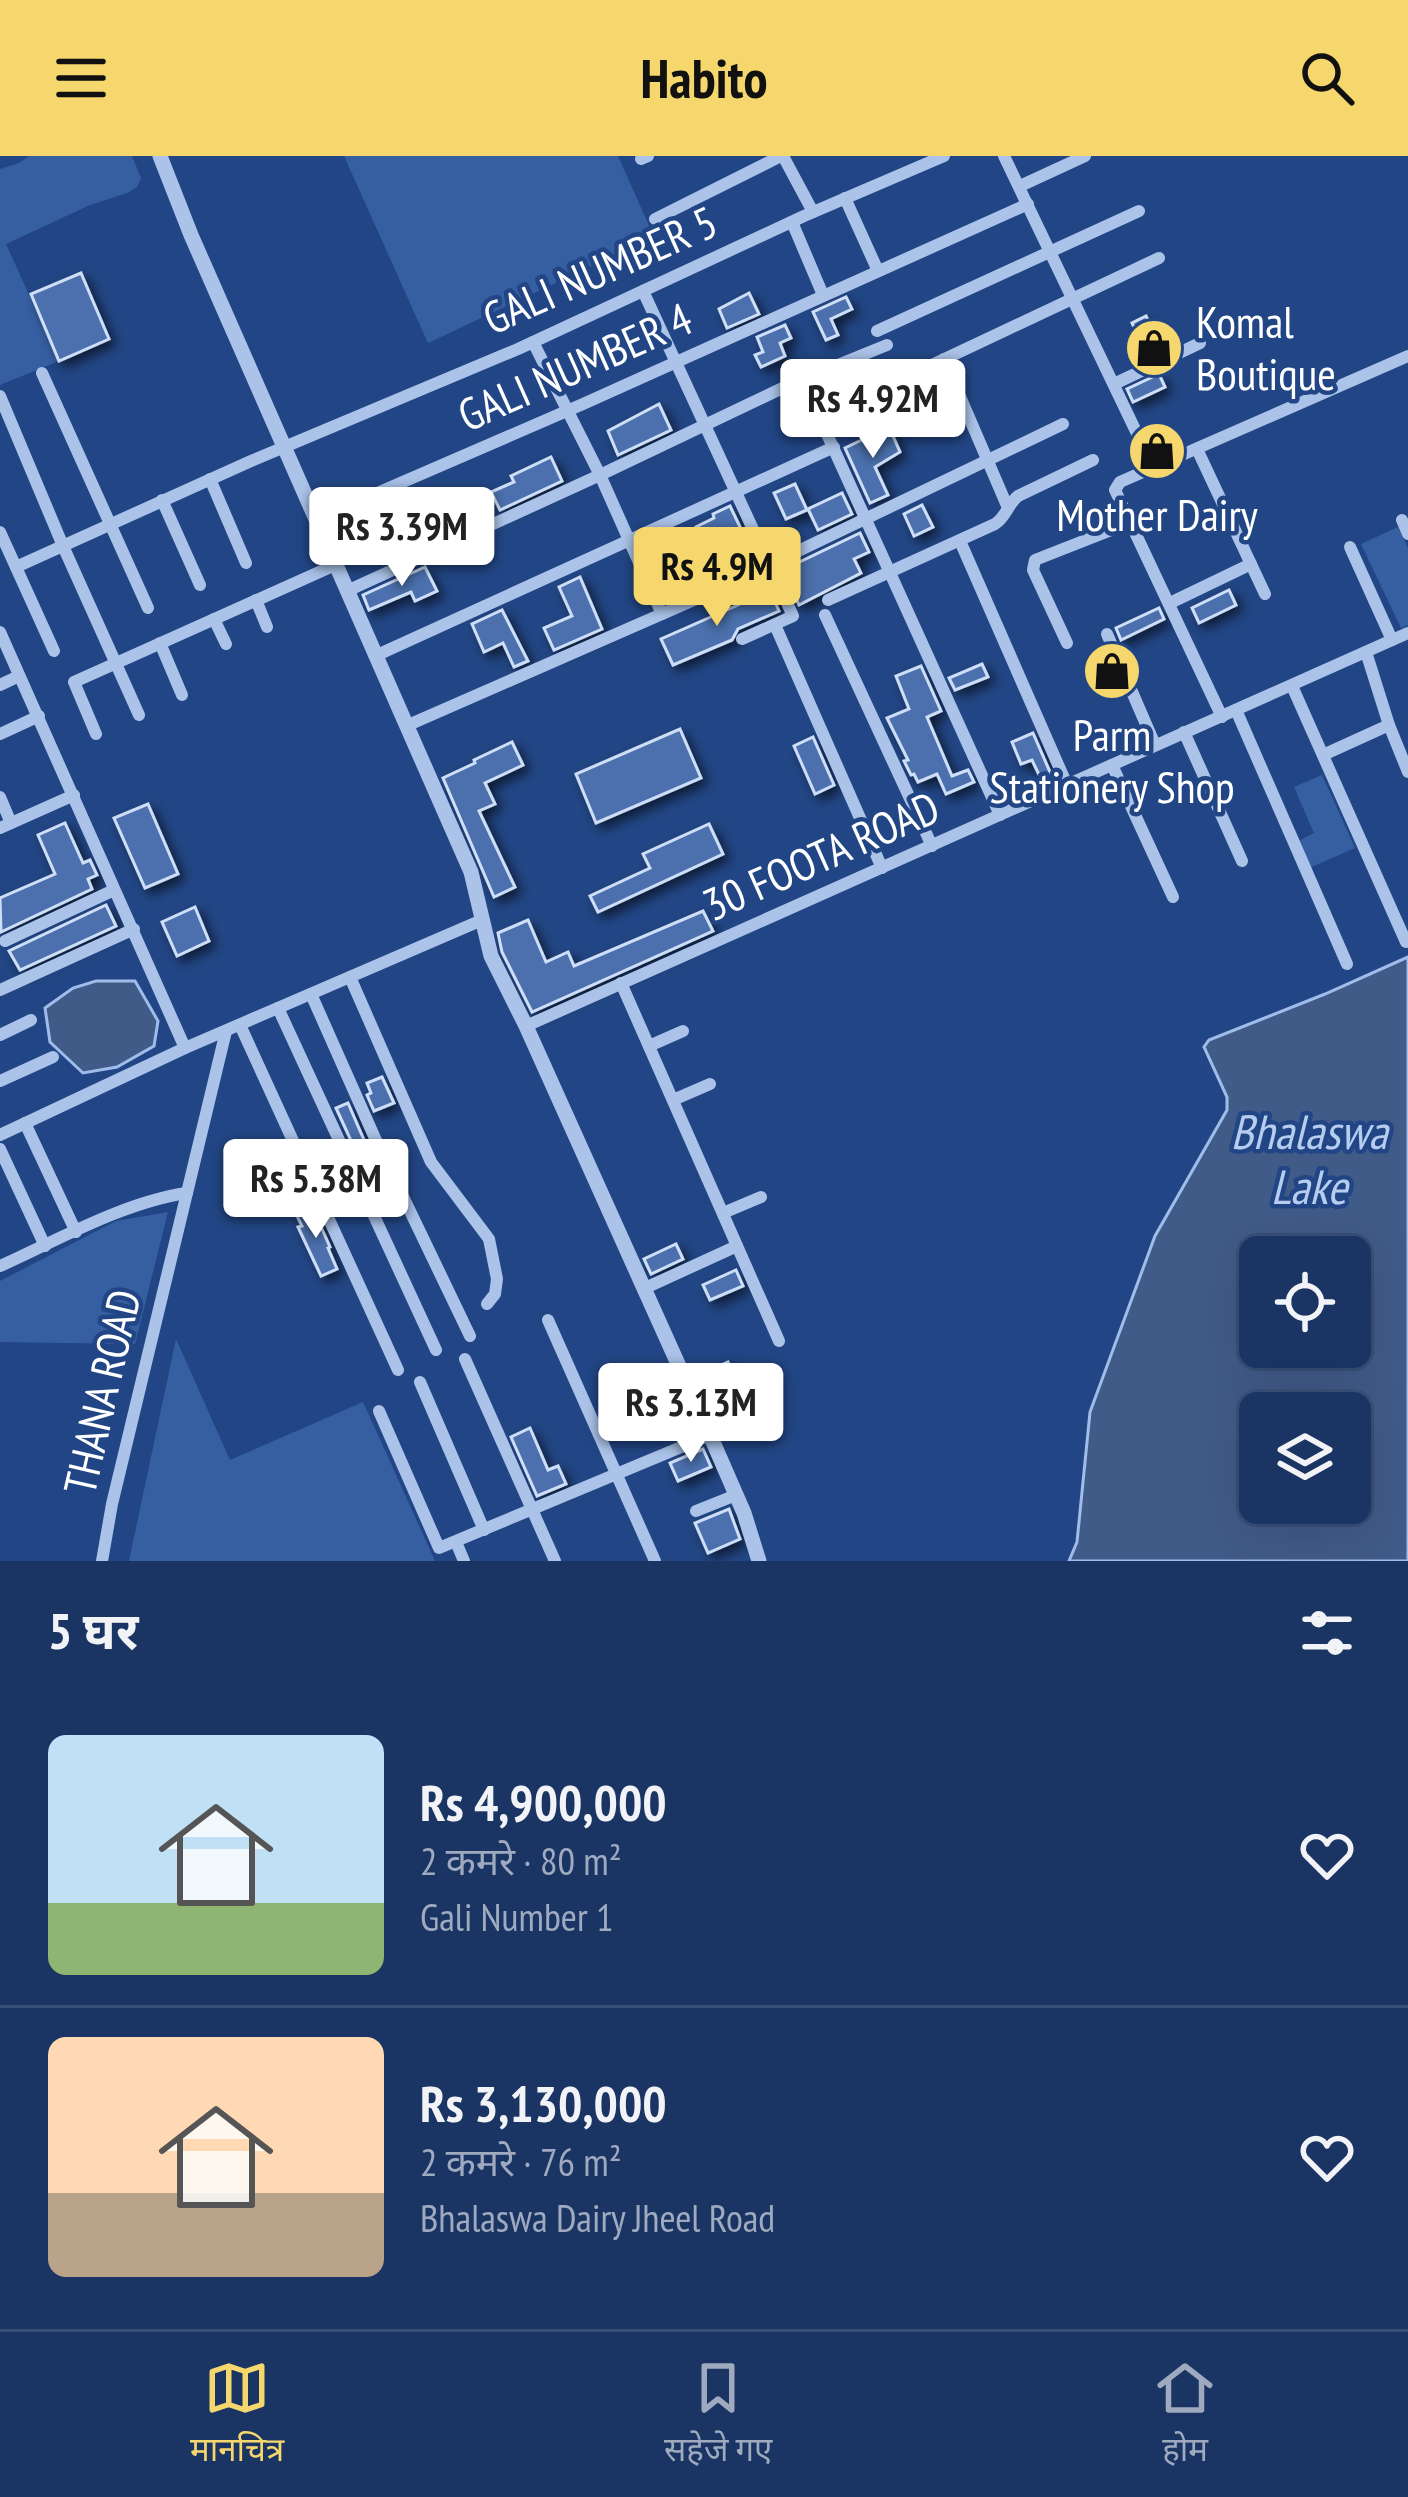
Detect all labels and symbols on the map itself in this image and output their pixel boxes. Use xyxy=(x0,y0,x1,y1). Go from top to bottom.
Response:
street label: GALI NUMBER 5 xyxy=(473,192,726,346)
street label: GALI NUMBER 4 xyxy=(448,289,701,443)
place label: Komal Boutique xyxy=(1196,292,1336,402)
shop icon: Komal Boutique xyxy=(1123,317,1185,379)
pin: Rs 4.92M xyxy=(749,359,997,461)
shop icon: Mother Dairy xyxy=(1126,420,1188,482)
place label: Mother Dairy xyxy=(1056,485,1258,543)
pin: Rs 3.39M xyxy=(278,487,526,589)
pin: Rs 4.9M xyxy=(606,527,828,629)
shop icon: Parm Stationery Shop xyxy=(1081,640,1143,702)
place label: Parm Stationery Shop xyxy=(989,705,1235,815)
street label: 30 FOOTA ROAD xyxy=(694,777,948,933)
water label: Bhalaswa Lake xyxy=(1230,1100,1390,1217)
pin: Rs 5.38M xyxy=(192,1139,440,1241)
street label: THANA ROAD xyxy=(49,1284,153,1500)
pin: Rs 3.13M xyxy=(567,1363,815,1465)

